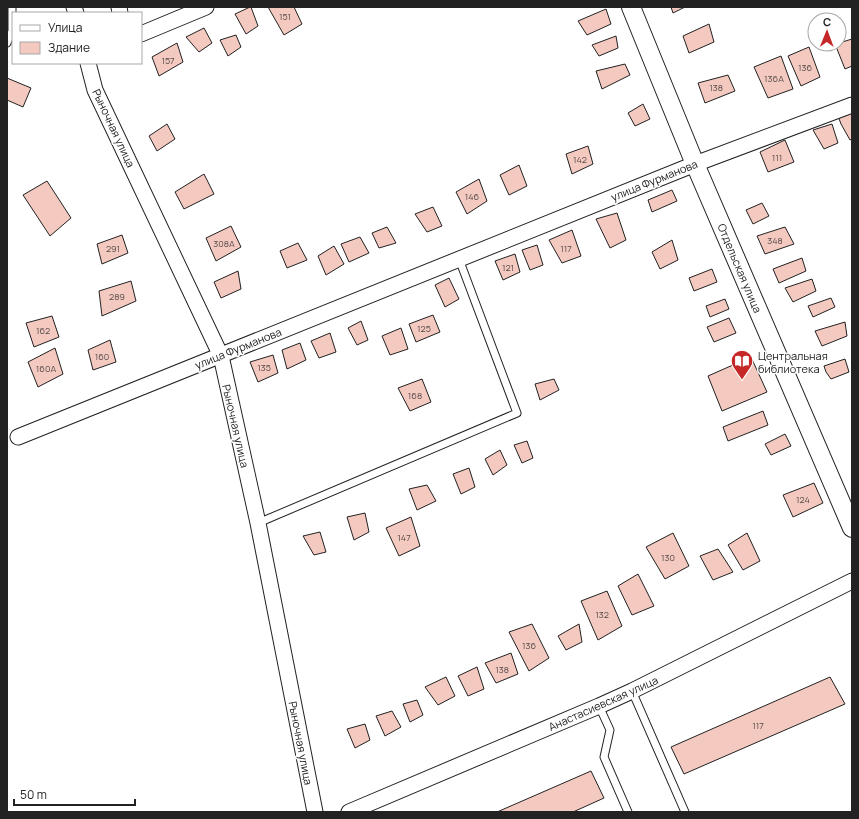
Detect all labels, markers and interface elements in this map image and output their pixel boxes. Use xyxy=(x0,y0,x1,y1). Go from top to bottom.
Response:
house number: 151 xyxy=(279,10,291,23)
legend xyxy=(12,12,142,64)
north arrow xyxy=(807,12,847,52)
text: С xyxy=(823,14,831,29)
text: Улица xyxy=(48,19,82,36)
text: Здание xyxy=(48,39,90,56)
house number: 157 xyxy=(161,54,175,67)
house number: 136 xyxy=(798,61,812,74)
house number: 136А xyxy=(764,72,784,85)
house number: 138 xyxy=(709,81,723,94)
street label: Рыночная улица xyxy=(89,86,139,170)
house number: 111 xyxy=(772,151,782,164)
house number: 142 xyxy=(573,153,587,166)
street label: улица Фурманова xyxy=(608,156,700,204)
house number: 146 xyxy=(465,190,480,203)
street label: Отдельская улица xyxy=(714,221,766,315)
house number: 348 xyxy=(767,234,783,247)
house number: 308А xyxy=(213,237,235,250)
house number: 291 xyxy=(106,242,120,255)
house number: 117 xyxy=(560,242,572,255)
house number: 121 xyxy=(502,261,514,274)
house number: 289 xyxy=(109,290,125,303)
house number: 125 xyxy=(417,322,431,335)
house number: 162 xyxy=(36,324,50,337)
street label: улица Фурманова xyxy=(192,324,284,372)
library icon: Центральная библиотека xyxy=(729,348,755,381)
place label: Центральная библиотека xyxy=(758,348,828,376)
house number: 160 xyxy=(95,350,109,363)
house number: 135 xyxy=(257,361,271,374)
house number: 160А xyxy=(36,362,56,375)
street label: Рыночная улица xyxy=(219,383,253,469)
house number: 168 xyxy=(408,389,422,402)
house number: 124 xyxy=(796,493,810,506)
house number: 147 xyxy=(397,531,411,544)
house number: 130 xyxy=(661,551,675,564)
house number: 132 xyxy=(595,608,609,621)
house number: 136 xyxy=(522,639,536,652)
house number: 138 xyxy=(495,663,509,676)
street label: Анастасиевская улица xyxy=(546,672,660,734)
street label: Рыночная улица xyxy=(286,700,316,786)
house number: 117 xyxy=(752,719,764,732)
scale bar xyxy=(14,781,135,807)
text: 50 m xyxy=(20,786,47,803)

